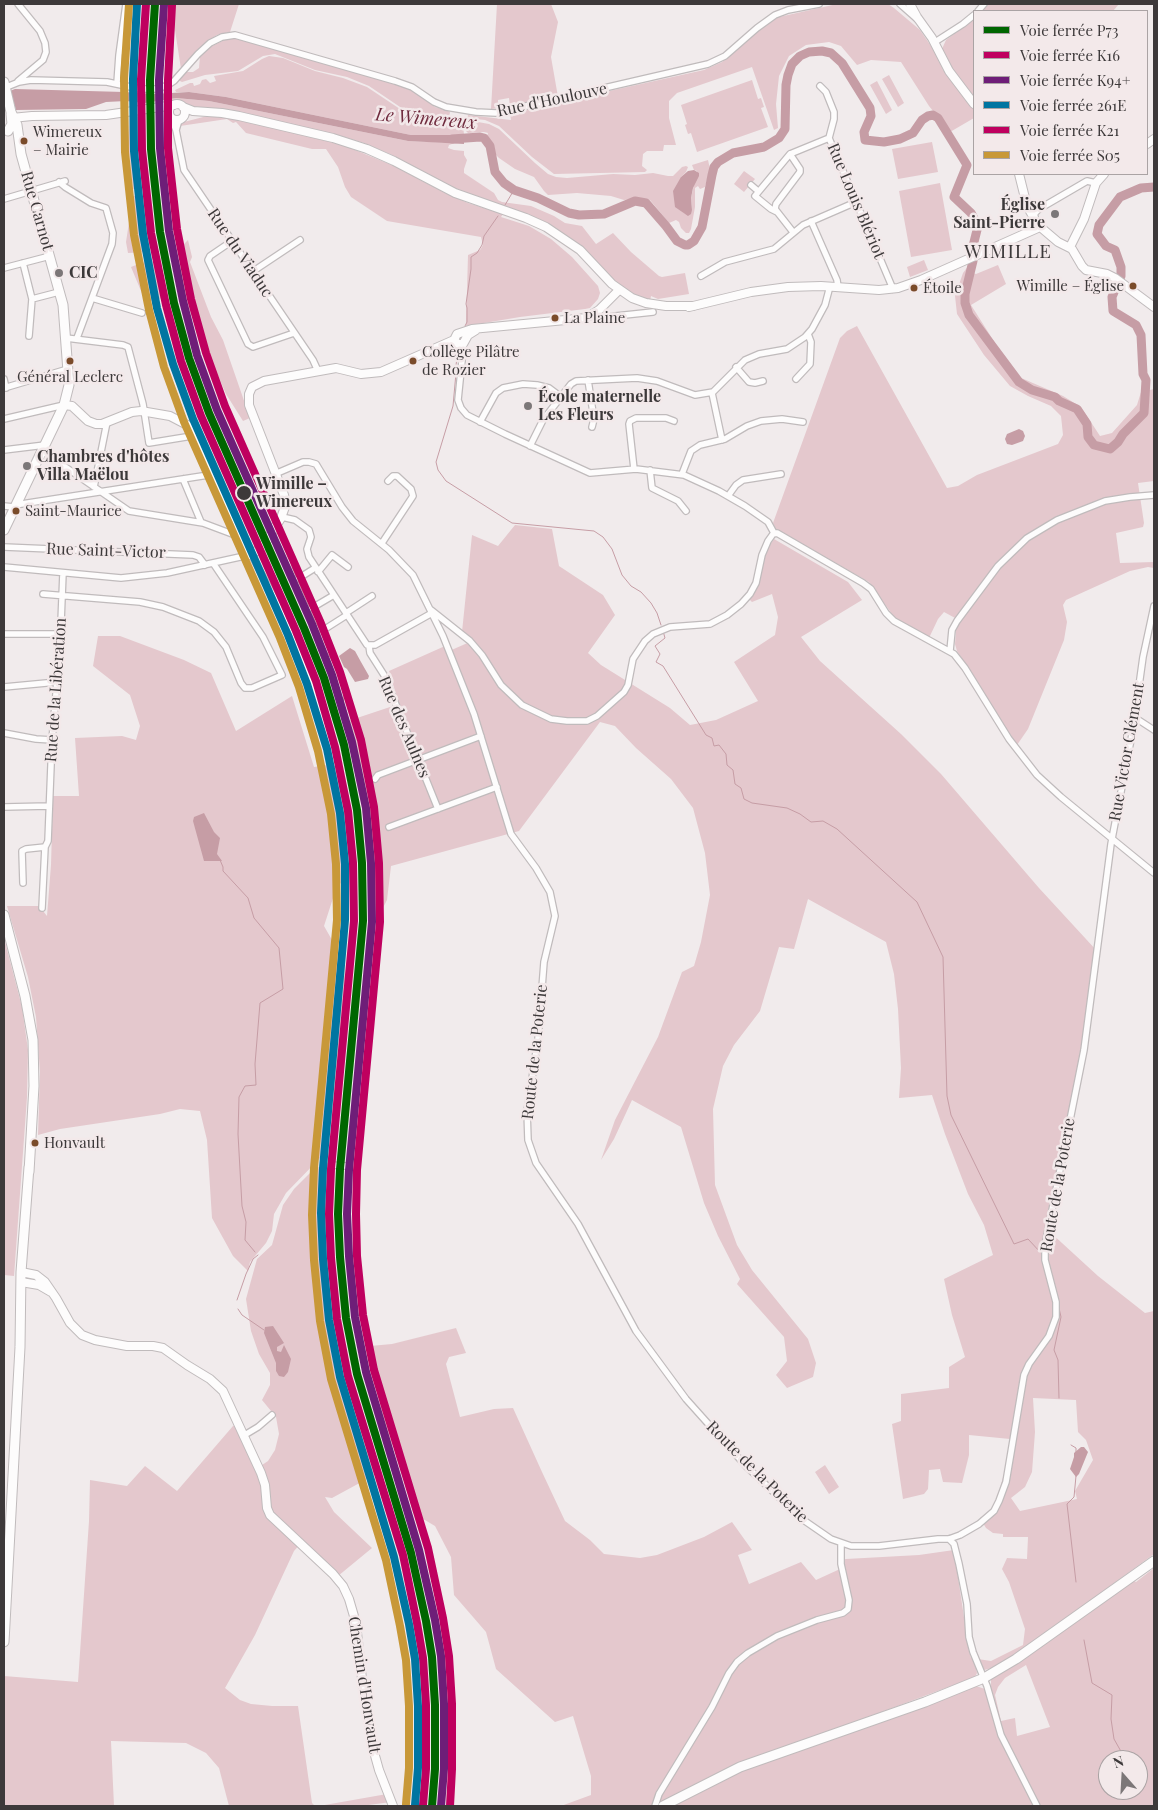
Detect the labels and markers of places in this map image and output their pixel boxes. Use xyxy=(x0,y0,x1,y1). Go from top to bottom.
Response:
place label: Wimereux – Mairie xyxy=(33,123,102,158)
marker: Wimereux – Mairie xyxy=(19,136,29,146)
place label: Église Saint-Pierre xyxy=(953,195,1045,233)
marker: Église Saint-Pierre xyxy=(1049,208,1061,220)
place label: CIC xyxy=(69,263,97,283)
marker: CIC xyxy=(53,267,65,279)
place label: Wimille – Église xyxy=(1017,277,1124,295)
place label: Étoile xyxy=(923,279,962,297)
marker: Wimille – Église xyxy=(1128,281,1138,291)
marker: Étoile xyxy=(909,283,919,293)
place label: La Plaine xyxy=(564,309,625,327)
marker: La Plaine xyxy=(550,313,560,323)
place label: Collège Pilâtre de Rozier xyxy=(422,343,520,378)
marker: Général Leclerc xyxy=(65,356,75,366)
marker: Collège Pilâtre de Rozier xyxy=(408,356,418,366)
place label: Général Leclerc xyxy=(17,368,123,386)
place label: École maternelle Les Fleurs xyxy=(538,387,661,425)
marker: École maternelle Les Fleurs xyxy=(522,400,534,412)
place label: Chambres d'hôtes Villa Maëlou xyxy=(37,447,169,485)
marker: Chambres d'hôtes Villa Maëlou xyxy=(21,460,33,472)
place label: Wimille – Wimereux xyxy=(256,474,332,512)
marker: Wimille – Wimereux xyxy=(235,484,253,502)
place label: Saint-Maurice xyxy=(25,502,122,520)
marker: Saint-Maurice xyxy=(11,506,21,516)
place label: Honvault xyxy=(44,1134,105,1152)
marker: Honvault xyxy=(30,1138,40,1148)

